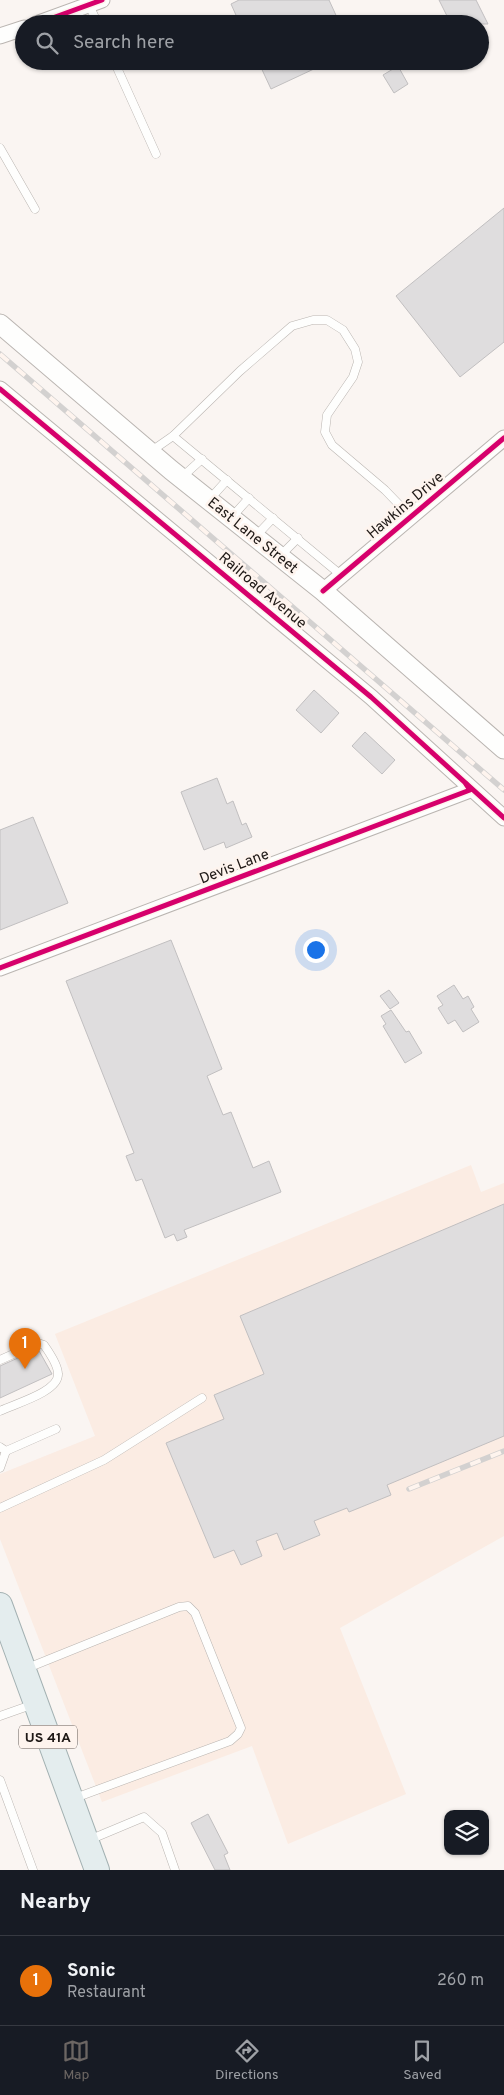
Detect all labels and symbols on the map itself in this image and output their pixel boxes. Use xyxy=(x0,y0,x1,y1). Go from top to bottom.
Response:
street label: Hawkins Drive xyxy=(364,468,448,544)
street label: East Lane Street xyxy=(203,494,301,578)
street label: Railroad Avenue xyxy=(214,549,310,633)
street label: Devis Lane xyxy=(197,845,272,889)
your location xyxy=(303,937,329,963)
pin: 1 xyxy=(9,1328,41,1369)
road number: US 41A xyxy=(19,1725,77,1748)

